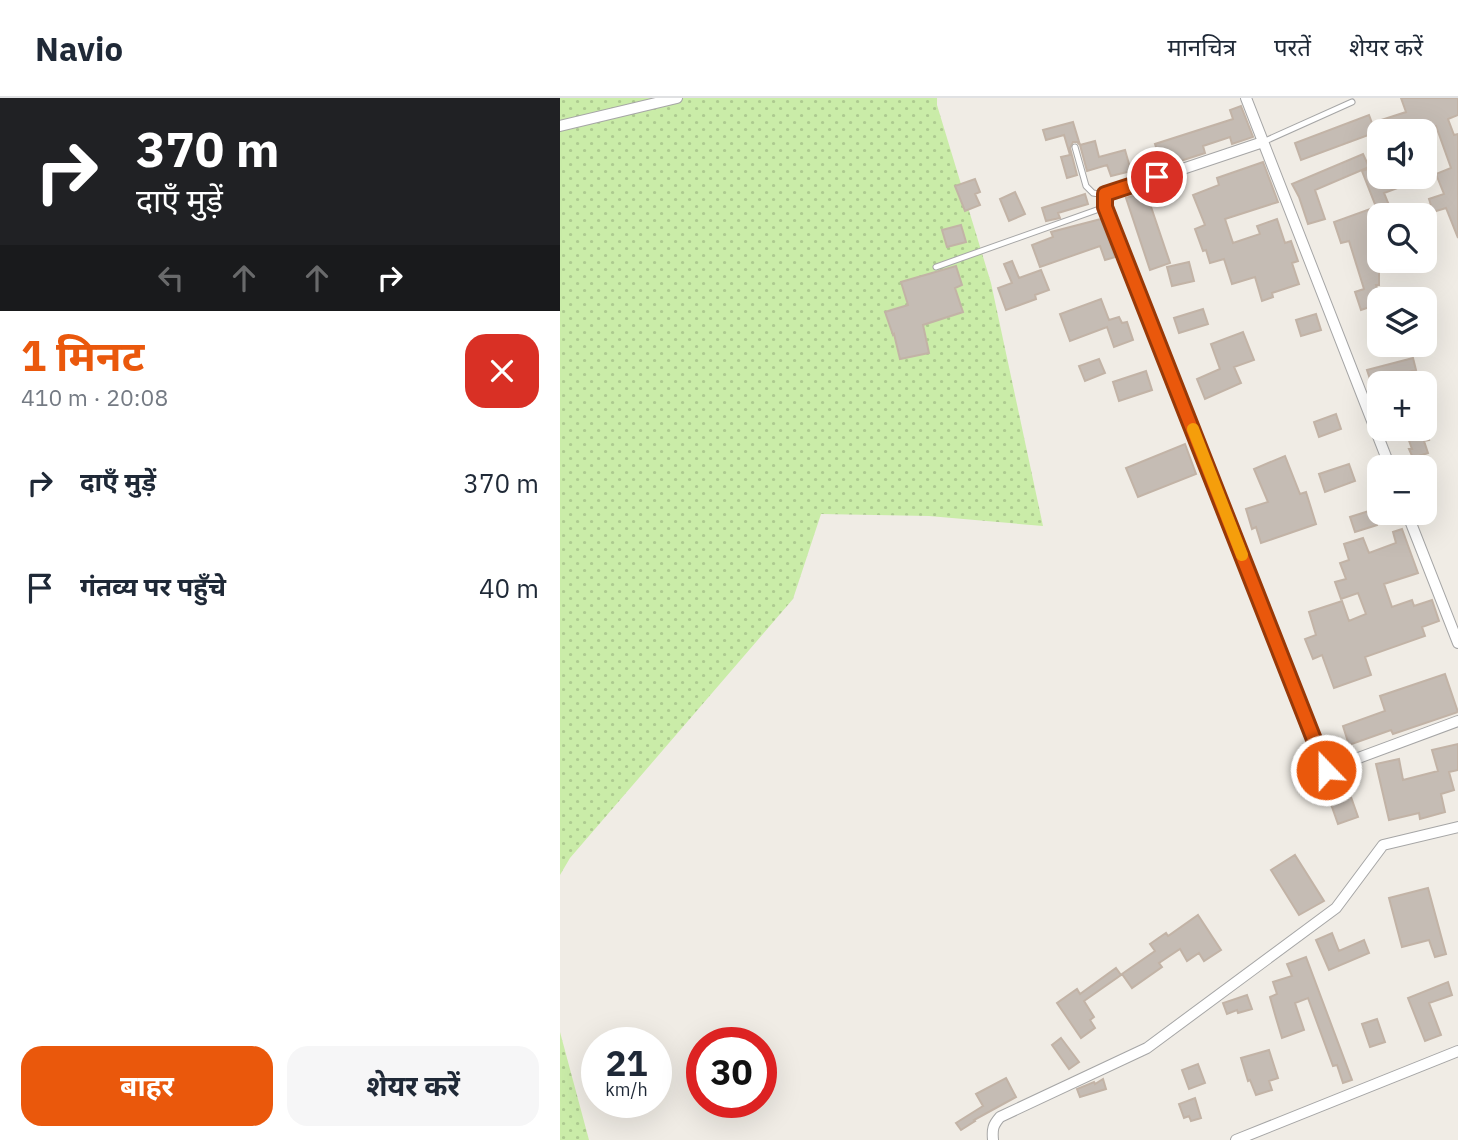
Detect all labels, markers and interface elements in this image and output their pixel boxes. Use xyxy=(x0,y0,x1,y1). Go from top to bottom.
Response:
text: Navio xyxy=(35,27,123,70)
text: मानचित्र xyxy=(1167,31,1236,63)
text: परतें xyxy=(1274,31,1311,63)
text: शेयर करें xyxy=(1349,31,1423,63)
text: 370 m xyxy=(136,117,280,180)
map controls xyxy=(1367,119,1437,525)
button: sound xyxy=(1367,119,1437,189)
icon: right xyxy=(21,126,112,217)
pin xyxy=(1127,147,1187,207)
icon: arrive xyxy=(1138,158,1176,196)
text: दाएँ मुड़ें xyxy=(136,179,223,221)
button: search xyxy=(1367,203,1437,273)
icon: left xyxy=(152,259,190,297)
icon: ahead xyxy=(225,259,263,297)
icon: ahead xyxy=(298,259,336,297)
icon: right xyxy=(371,259,409,297)
button: layers xyxy=(1367,287,1437,357)
text: 1 मिनट xyxy=(21,328,144,383)
button: close xyxy=(465,334,539,408)
button: + xyxy=(1367,371,1437,441)
text: 410 m · 20:08 xyxy=(21,382,168,412)
button: − xyxy=(1367,455,1437,525)
icon: right xyxy=(21,464,59,502)
text: दाएँ मुड़ें xyxy=(80,464,156,498)
text: 370 m xyxy=(463,466,539,500)
icon: arrive xyxy=(21,569,59,607)
text: गंतव्य पर पहुँचे xyxy=(80,569,226,603)
text: 40 m xyxy=(479,571,539,605)
position arrow xyxy=(1289,733,1363,807)
speed limit sign: 30 xyxy=(686,1027,777,1118)
text: 21 xyxy=(605,1040,648,1086)
button: बाहर xyxy=(21,1046,273,1126)
button: शेयर करें xyxy=(287,1046,539,1126)
text: km/h xyxy=(605,1078,648,1101)

